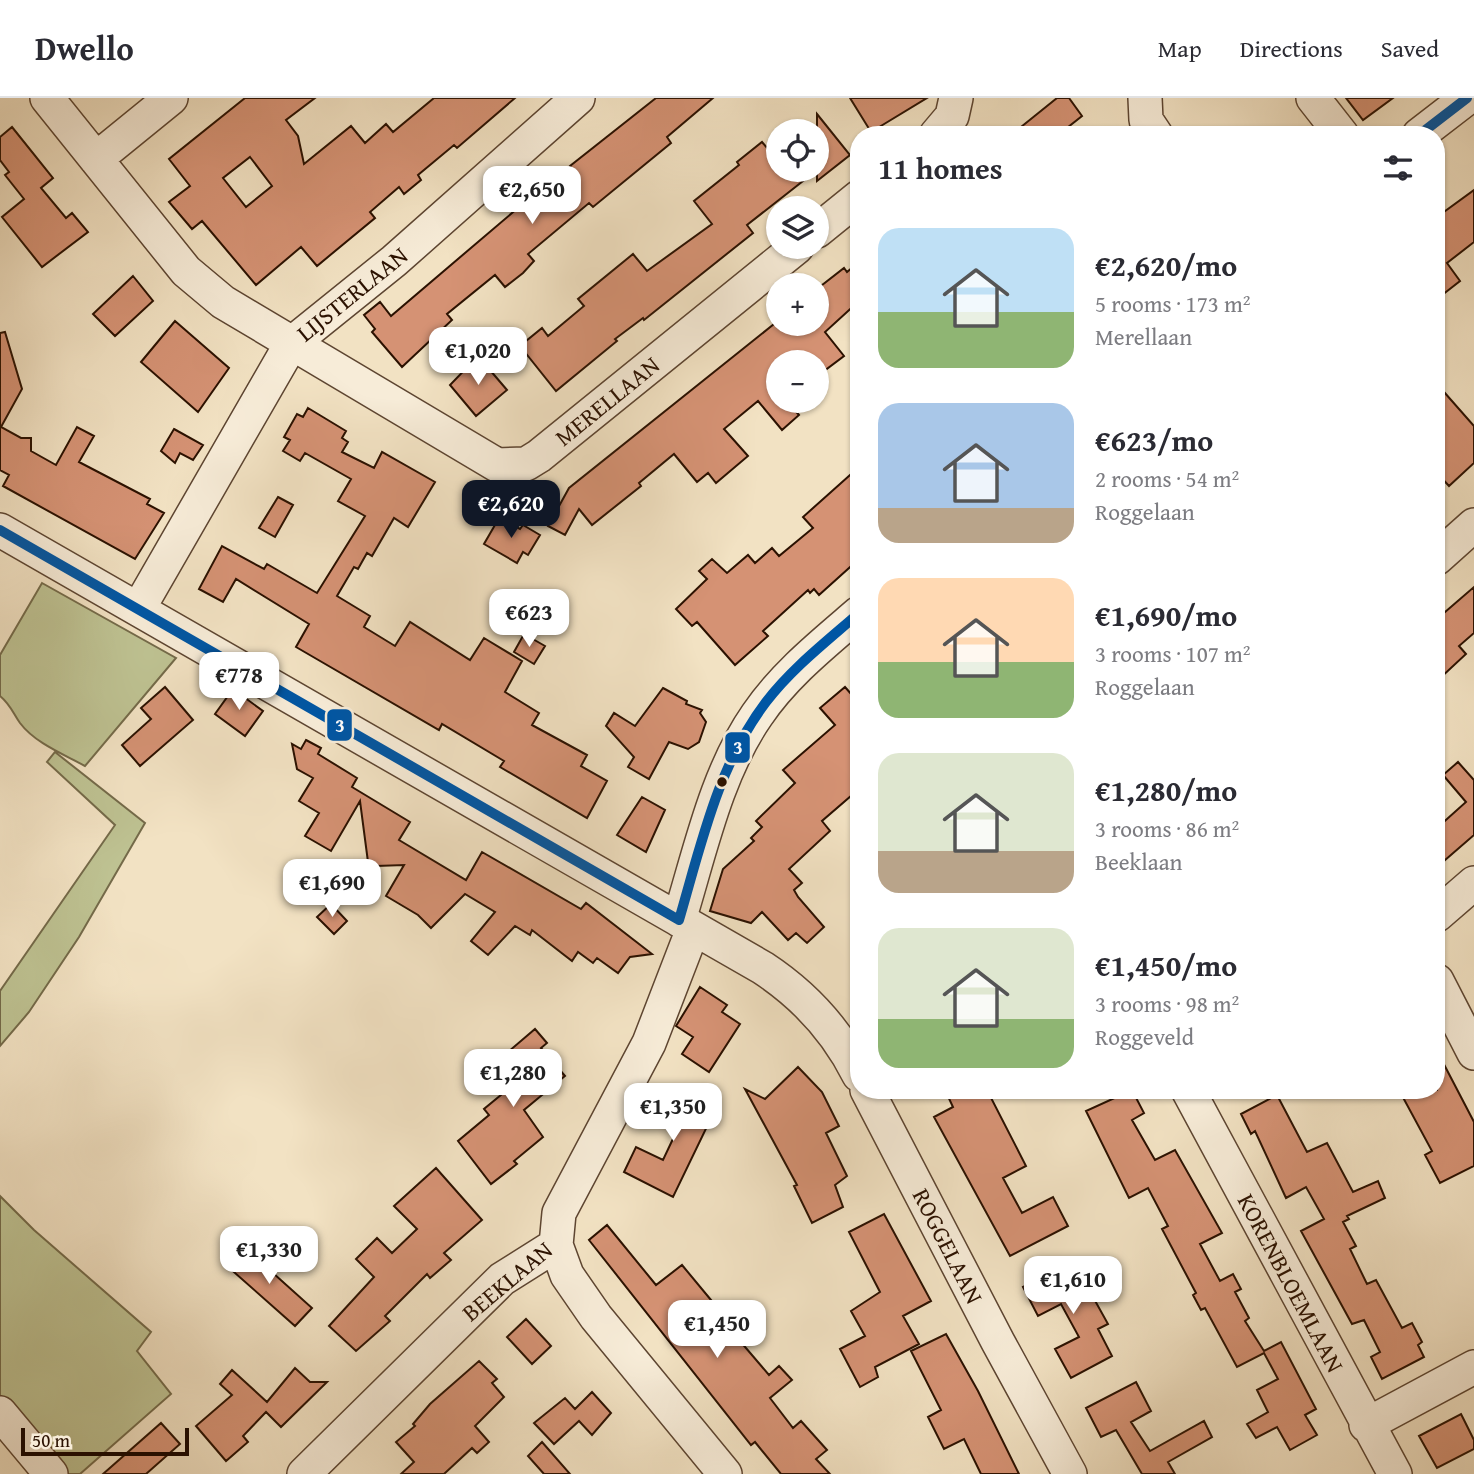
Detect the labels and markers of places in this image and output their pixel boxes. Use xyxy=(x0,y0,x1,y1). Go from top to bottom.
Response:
pin: €2,650 xyxy=(475,166,589,226)
pin: €1,020 xyxy=(421,328,535,387)
pin: €2,620 xyxy=(454,480,568,540)
pin: €623 xyxy=(488,589,570,649)
pin: €778 xyxy=(198,652,280,712)
unlabelled marker xyxy=(715,775,729,789)
pin: €1,690 xyxy=(275,860,389,919)
pin: €1,280 xyxy=(456,1049,570,1109)
pin: €1,350 xyxy=(616,1084,730,1143)
pin: €1,330 xyxy=(212,1226,326,1286)
pin: €1,610 xyxy=(1016,1256,1130,1316)
pin: €1,450 xyxy=(660,1300,774,1360)

